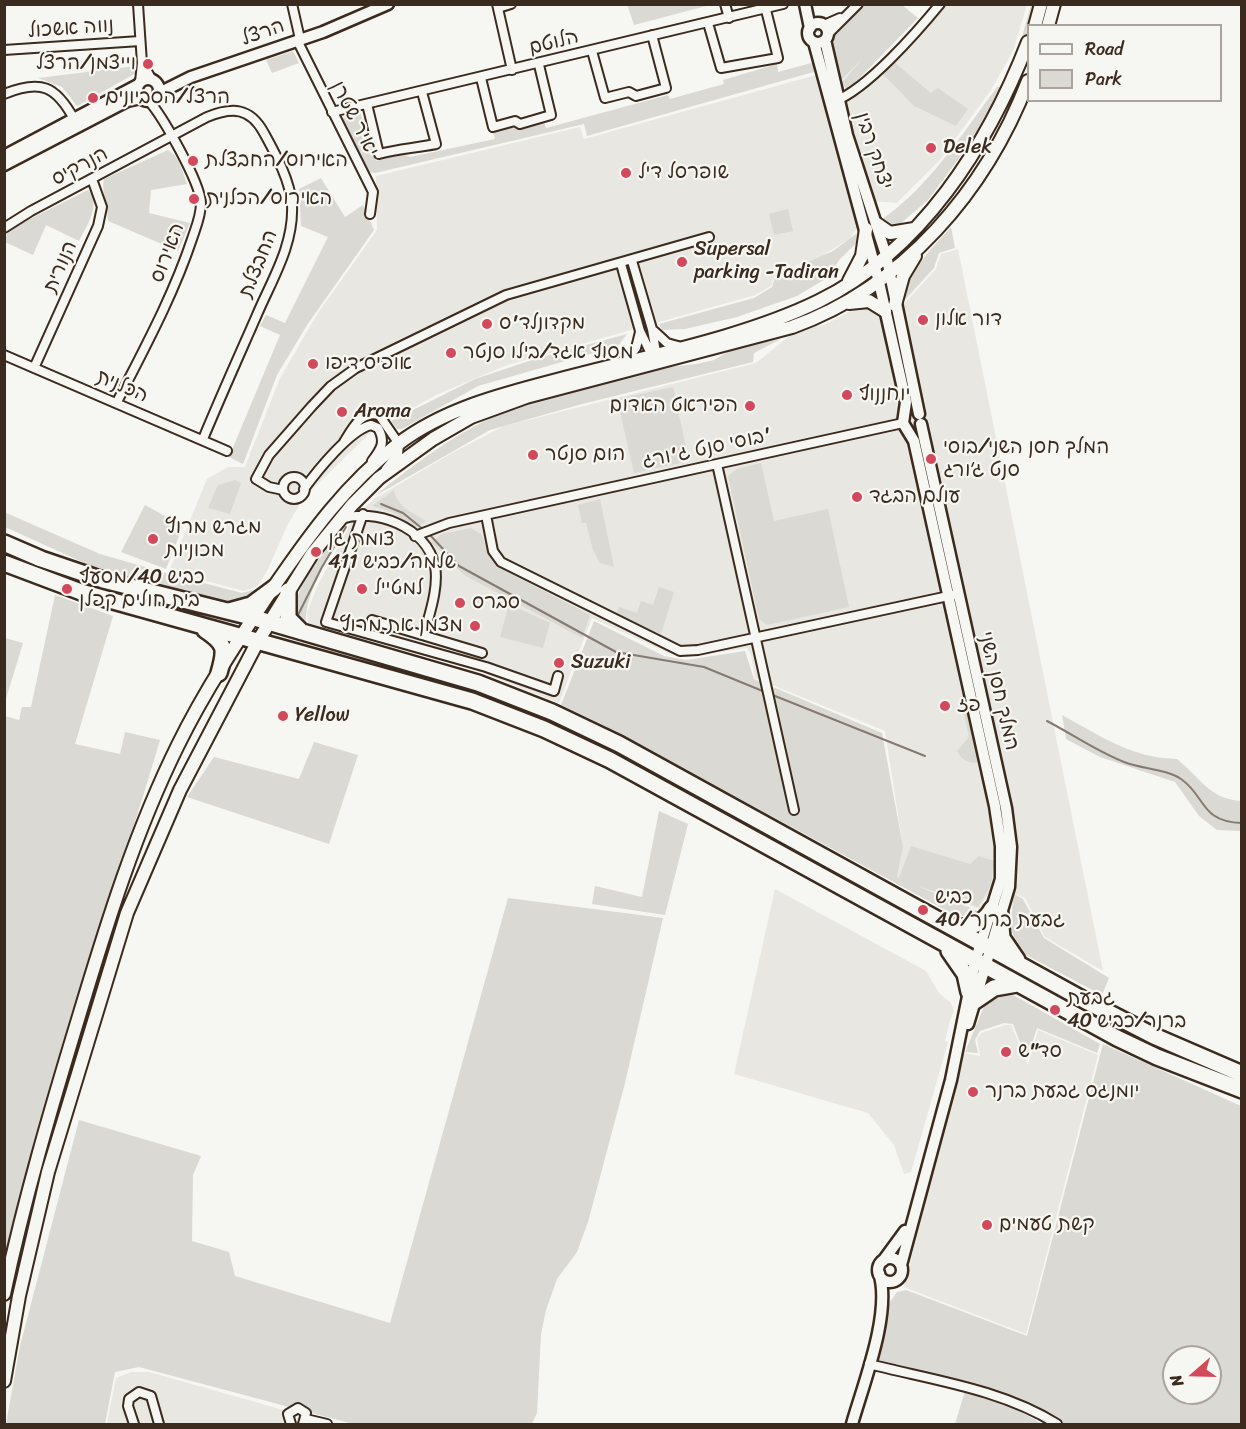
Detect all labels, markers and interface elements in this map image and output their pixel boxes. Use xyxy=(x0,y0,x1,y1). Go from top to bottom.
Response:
street label: נווה אשכול xyxy=(27,14,115,44)
street label: הרצל xyxy=(238,14,288,52)
legend xyxy=(1027,24,1222,102)
street label: הלוטם xyxy=(527,25,581,61)
text: Road xyxy=(1085,33,1124,65)
place label: וייצמן/הרצל xyxy=(36,52,136,76)
marker: וייצמן/הרצל xyxy=(141,57,155,71)
text: Park xyxy=(1085,63,1122,95)
street label: יאיר שטרן xyxy=(325,77,383,161)
place label: הרצל/הסביונים xyxy=(105,86,230,110)
marker: הרצל/הסביונים xyxy=(86,91,100,105)
street label: יצחק רבין xyxy=(849,109,897,193)
place label: Delek xyxy=(943,136,992,160)
marker: Delek xyxy=(924,141,938,155)
street label: הנרקיס xyxy=(48,142,112,192)
place label: האירוס/החבצלת xyxy=(205,149,348,173)
marker: האירוס/החבצלת xyxy=(186,154,200,168)
place label: שופרסל דיל xyxy=(638,161,729,185)
marker: שופרסל דיל xyxy=(619,166,633,180)
place label: האירוס/הכלנית xyxy=(206,187,332,211)
marker: האירוס/הכלנית xyxy=(187,192,201,206)
street label: האירוס xyxy=(146,220,190,286)
street label: החבצלת xyxy=(235,227,283,301)
street label: הנורית xyxy=(39,237,83,297)
place label: Supersal parking -Tadiran xyxy=(694,238,839,285)
marker: Supersal parking -Tadiran xyxy=(675,255,689,269)
place label: דור אלון xyxy=(935,308,1002,332)
place label: מקדונלד'ס xyxy=(499,312,585,336)
marker: דור אלון xyxy=(916,313,930,327)
marker: מקדונלד'ס xyxy=(480,317,494,331)
place label: מסוף אגד/בילו סנטר xyxy=(463,341,634,365)
marker: מסוף אגד/בילו סנטר xyxy=(444,346,458,360)
place label: אופיס דיפו xyxy=(325,352,412,376)
marker: אופיס דיפו xyxy=(306,357,320,371)
street label: הכלנית xyxy=(92,365,152,409)
place label: יוחננוף xyxy=(859,383,910,407)
marker: יוחננוף xyxy=(840,388,854,402)
place label: הפיראט האדום xyxy=(610,394,738,418)
marker: הפיראט האדום xyxy=(743,399,757,413)
place label: Aroma xyxy=(354,400,411,424)
marker: Aroma xyxy=(335,405,349,419)
street label: בוסי סנט ג'ורג' xyxy=(640,424,774,474)
place label: המלך חסן השני/בוסי סנט ג׳ורג xyxy=(943,436,1109,483)
place label: הום סנטר xyxy=(545,443,625,467)
marker: הום סנטר xyxy=(526,448,540,462)
marker: המלך חסן השני/בוסי סנט ג׳ורג xyxy=(924,452,938,466)
place label: עולם הבגד xyxy=(869,485,960,509)
marker: עולם הבגד xyxy=(850,490,864,504)
place label: מגרש מרוץ מכוניות xyxy=(165,516,261,563)
place label: צומת גן שלמה/כביש 411 xyxy=(328,528,456,575)
marker: מגרש מרוץ מכוניות xyxy=(146,532,160,546)
marker: צומת גן שלמה/כביש 411 xyxy=(309,545,323,559)
place label: כביש 40/מסעף בית חולים קפלן xyxy=(79,566,205,613)
place label: למטייל xyxy=(374,577,423,601)
marker: כביש 40/מסעף בית חולים קפלן xyxy=(60,582,74,596)
marker: למטייל xyxy=(355,582,369,596)
place label: סברס xyxy=(472,591,520,615)
marker: סברס xyxy=(453,596,467,610)
place label: מצמן את מרוץ xyxy=(340,614,463,638)
marker: מצמן את מרוץ xyxy=(468,619,482,633)
street label: המלך חסן השני xyxy=(973,629,1023,753)
place label: Suzuki xyxy=(571,651,631,675)
marker: Suzuki xyxy=(552,656,566,670)
place label: פז xyxy=(957,694,981,718)
marker: פז xyxy=(938,699,952,713)
place label: Yellow xyxy=(295,704,350,728)
marker: Yellow xyxy=(276,709,290,723)
place label: כביש 40/גבעת ברנר xyxy=(935,886,1065,933)
marker: כביש 40/גבעת ברנר xyxy=(916,903,930,917)
place label: גבעת ברנר/כביש 40 xyxy=(1067,987,1186,1034)
marker: גבעת ברנר/כביש 40 xyxy=(1048,1003,1062,1017)
place label: סד"ש xyxy=(1018,1040,1062,1064)
marker: סד"ש xyxy=(999,1045,1013,1059)
place label: יומנגס גבעת ברנר xyxy=(985,1080,1139,1104)
marker: יומנגס גבעת ברנר xyxy=(966,1085,980,1099)
place label: קשת טעמים xyxy=(999,1213,1095,1237)
marker: קשת טעמים xyxy=(980,1218,994,1232)
north arrow xyxy=(1162,1345,1222,1405)
text: N xyxy=(1161,1370,1192,1391)

